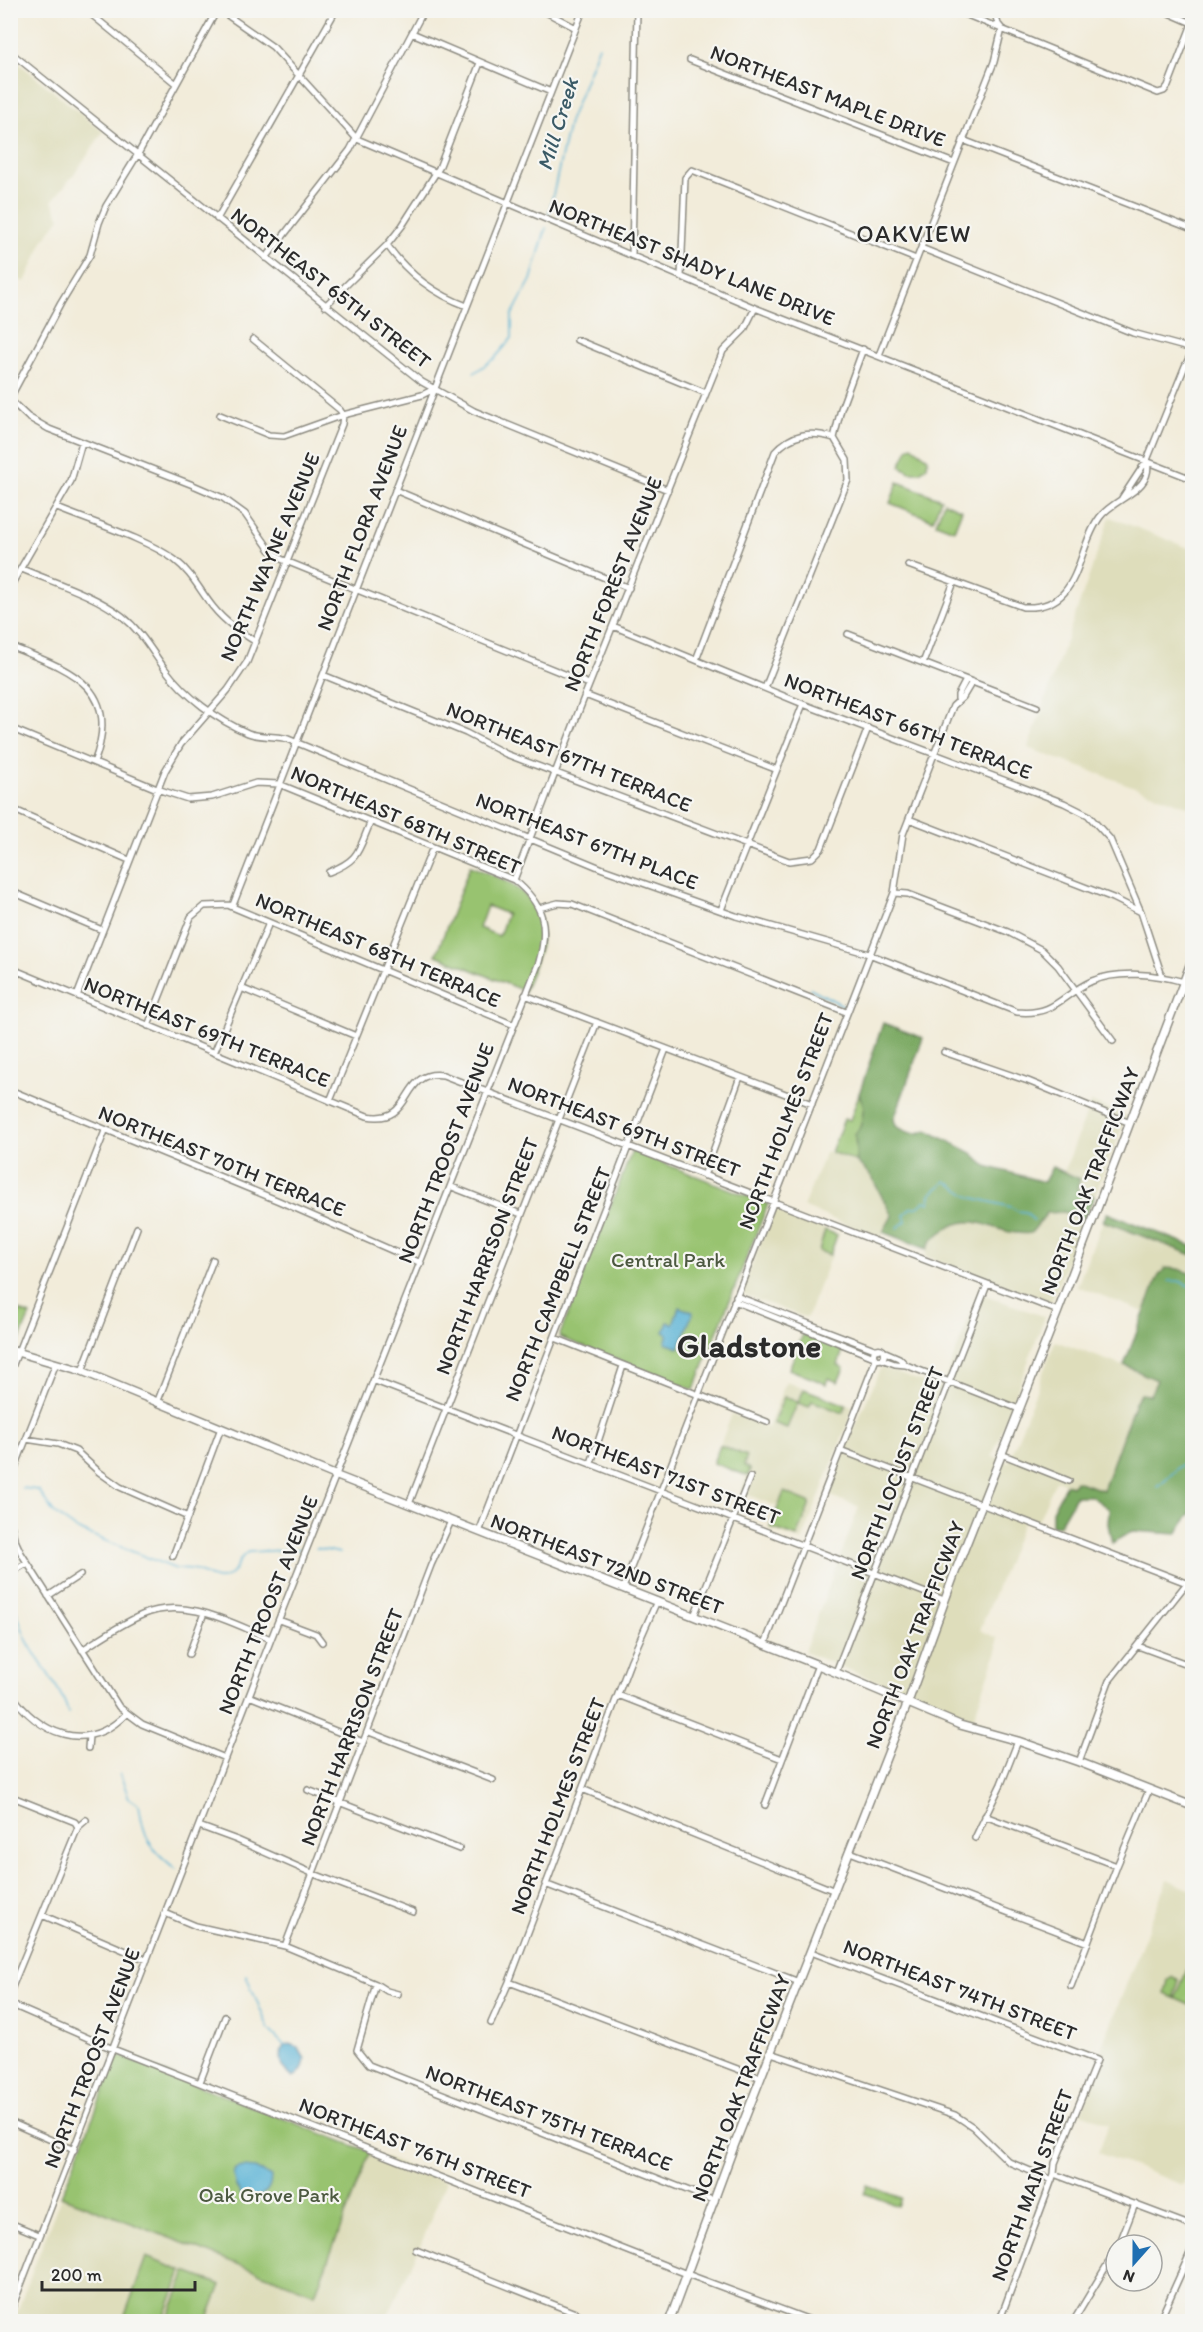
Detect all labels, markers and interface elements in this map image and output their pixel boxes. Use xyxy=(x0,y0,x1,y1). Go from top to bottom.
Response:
street label: NORTHEAST MAPLE DRIVE xyxy=(707,39,949,152)
water label: Mill Creek xyxy=(531,73,585,174)
street label: NORTHEAST SHADY LANE DRIVE xyxy=(546,193,839,331)
street label: NORTHEAST 65TH STREET xyxy=(226,202,437,374)
district label: OAKVIEW xyxy=(856,219,972,248)
street label: NORTH FLORA AVENUE xyxy=(311,422,412,634)
street label: NORTH WAYNE AVENUE xyxy=(214,449,325,665)
street label: NORTH FOREST AVENUE xyxy=(558,473,667,695)
street label: NORTHEAST 66TH TERRACE xyxy=(781,667,1035,784)
street label: NORTHEAST 67TH TERRACE xyxy=(443,696,696,817)
street label: NORTHEAST 68TH STREET xyxy=(287,760,525,880)
street label: NORTHEAST 67TH PLACE xyxy=(472,787,702,895)
street label: NORTHEAST 68TH TERRACE xyxy=(252,887,504,1013)
street label: NORTHEAST 69TH TERRACE xyxy=(81,971,334,1092)
street label: NORTH HOLMES STREET xyxy=(733,1009,839,1233)
street label: NORTH TROOST AVENUE xyxy=(392,1039,499,1267)
street label: NORTH OAK TRAFFICWAY xyxy=(1035,1063,1145,1298)
street label: NORTHEAST 69TH STREET xyxy=(504,1071,744,1183)
street label: NORTHEAST 70TH TERRACE xyxy=(95,1099,349,1222)
street label: NORTH HARRISON STREET xyxy=(430,1133,544,1378)
street label: NORTH CAMPBELL STREET xyxy=(499,1163,616,1405)
park label: Central Park xyxy=(611,1247,725,1272)
district label: Gladstone xyxy=(677,1326,821,1365)
street label: NORTH LOCUST STREET xyxy=(844,1362,949,1583)
street label: NORTHEAST 71ST STREET xyxy=(549,1419,784,1530)
street label: NORTH TROOST AVENUE xyxy=(212,1492,323,1718)
street label: NORTHEAST 72ND STREET xyxy=(487,1507,727,1620)
street label: NORTH OAK TRAFFICWAY xyxy=(860,1517,970,1752)
street label: NORTH HARRISON STREET xyxy=(295,1604,409,1849)
street label: NORTH HOLMES STREET xyxy=(505,1694,611,1918)
street label: NORTHEAST 74TH STREET xyxy=(840,1933,1081,2046)
street label: NORTH TROOST AVENUE xyxy=(38,1944,145,2172)
street label: NORTH OAK TRAFFICWAY xyxy=(686,1970,796,2205)
street label: NORTHEAST 75TH TERRACE xyxy=(422,2059,676,2176)
street label: NORTH MAIN STREET xyxy=(985,2085,1078,2284)
street label: NORTHEAST 76TH STREET xyxy=(296,2092,535,2203)
park label: Oak Grove Park xyxy=(198,2182,340,2207)
north arrow xyxy=(1104,2233,1164,2293)
scale bar xyxy=(42,2254,195,2292)
text: 200 m xyxy=(51,2264,102,2286)
text: N xyxy=(1120,2266,1137,2287)

